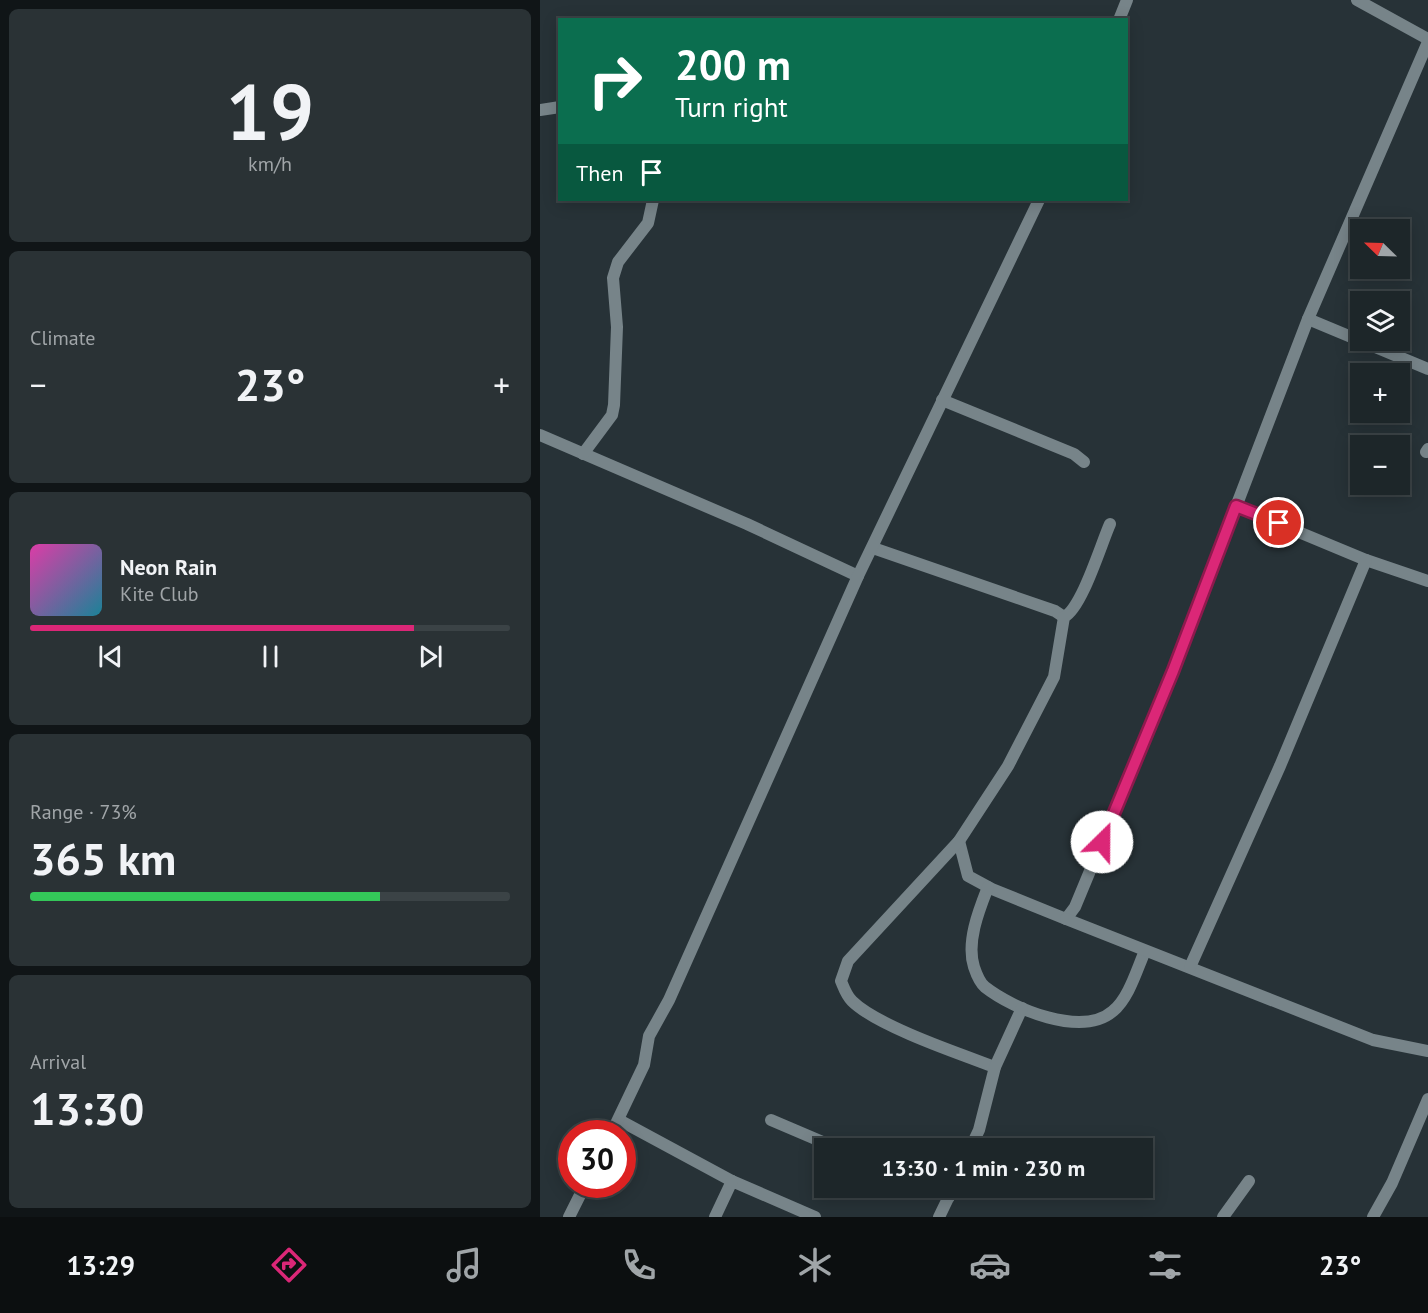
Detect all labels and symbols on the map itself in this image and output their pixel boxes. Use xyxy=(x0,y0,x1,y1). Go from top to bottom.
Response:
north arrow xyxy=(1350,219,1410,279)
pin xyxy=(1253,497,1304,548)
position arrow xyxy=(1070,810,1134,874)
speed limit sign: 30 xyxy=(558,1120,636,1198)

